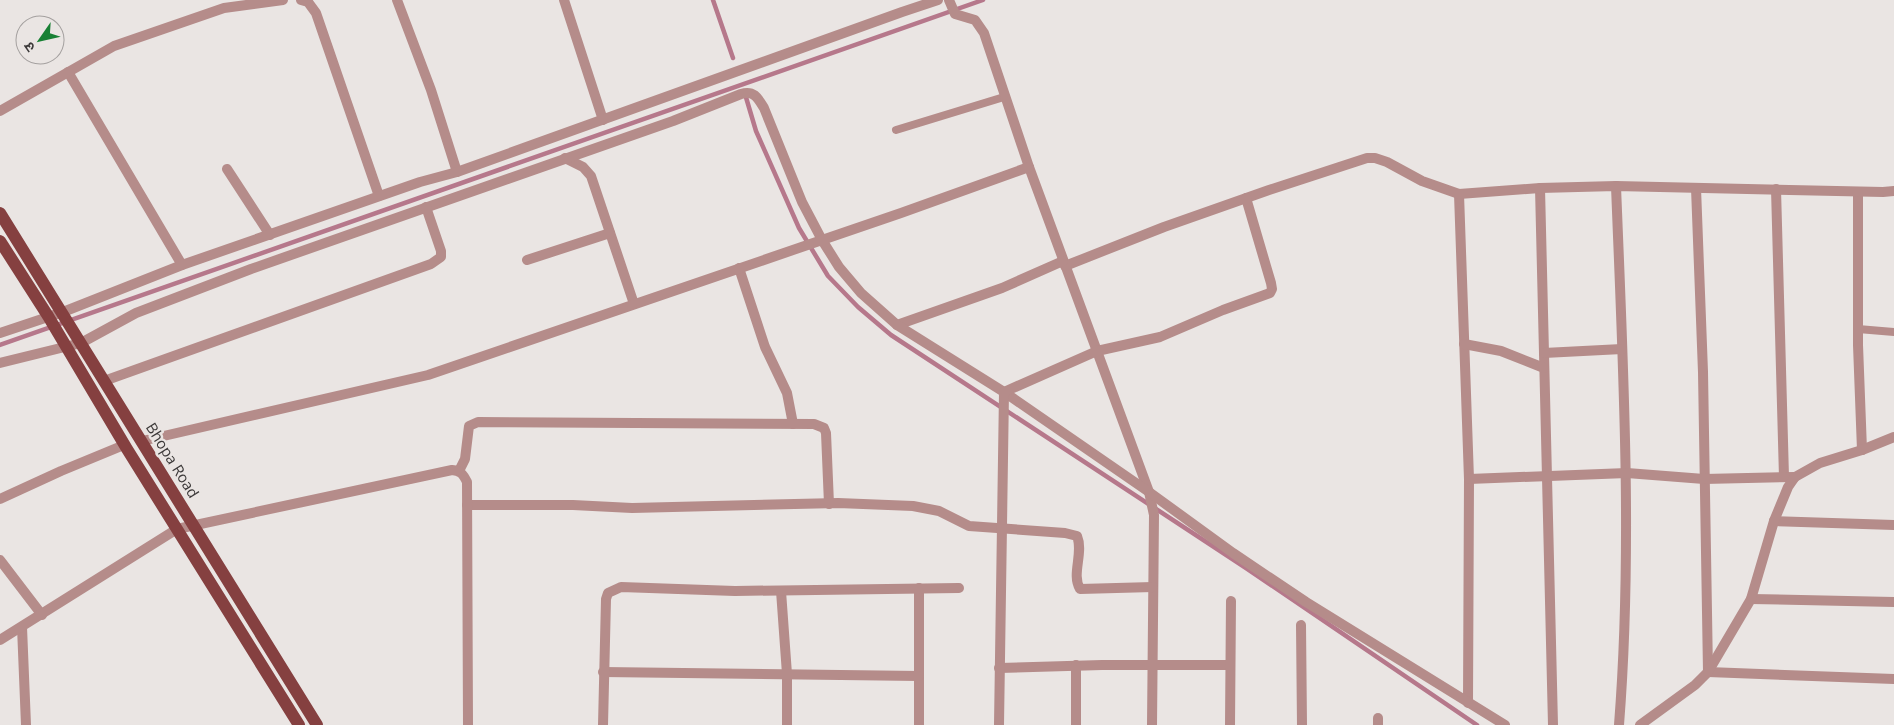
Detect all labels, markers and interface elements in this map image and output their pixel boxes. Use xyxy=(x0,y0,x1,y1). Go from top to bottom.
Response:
north arrow xyxy=(15,15,65,65)
text: उ xyxy=(18,38,39,56)
street label: Bhopa Road xyxy=(142,419,204,501)

